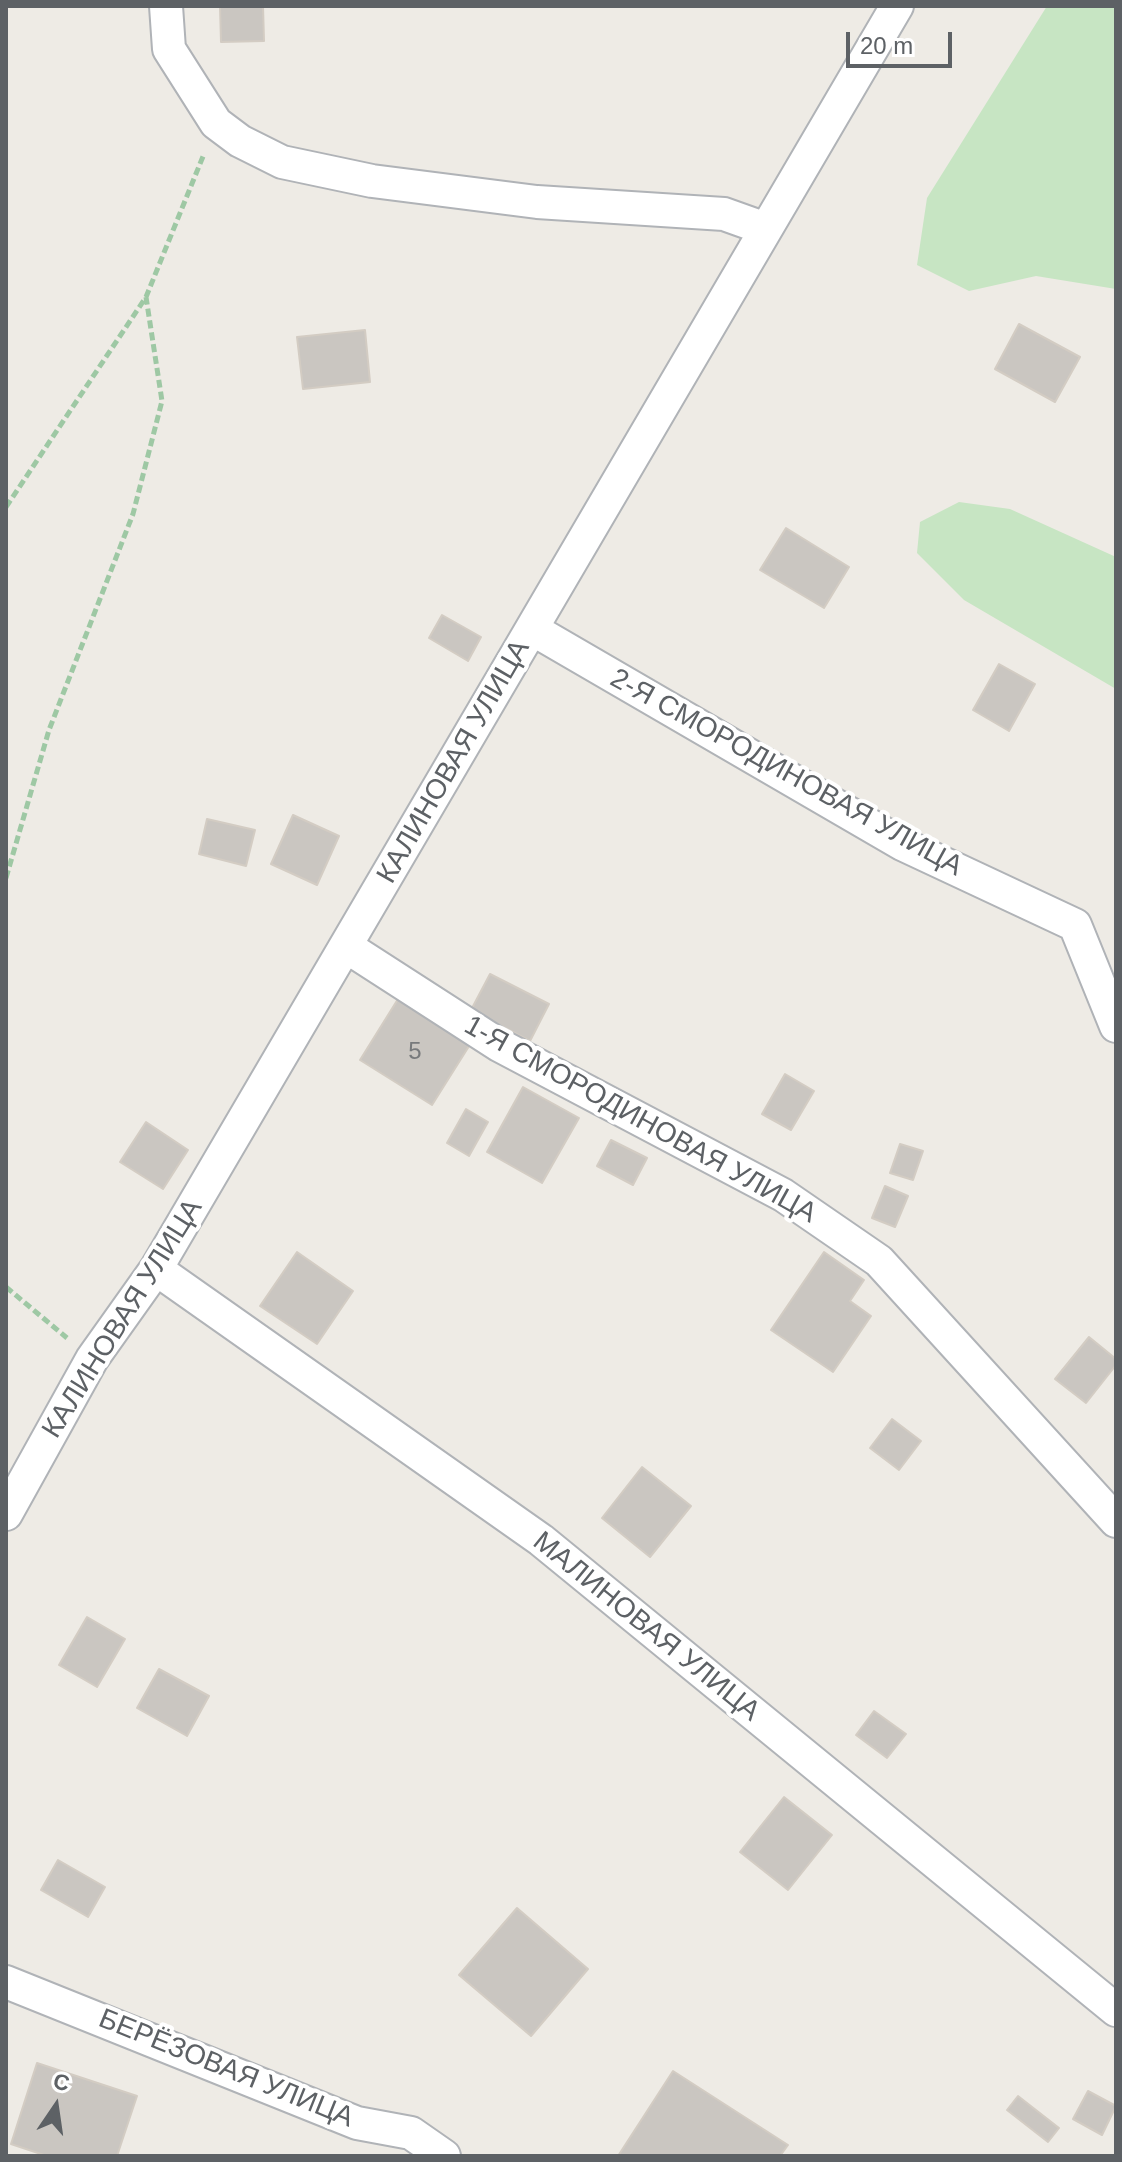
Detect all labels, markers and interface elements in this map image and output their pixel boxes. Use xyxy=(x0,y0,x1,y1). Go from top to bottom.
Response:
scale bar xyxy=(850,16,956,66)
text: 20 m xyxy=(860,32,913,59)
street label: КАЛИНОВАЯ УЛИЦА xyxy=(371,634,537,890)
street label: 2-Я СМОРОДИНОВАЯ УЛИЦА xyxy=(604,662,968,884)
street label: 1-Я СМОРОДИНОВАЯ УЛИЦА xyxy=(458,1009,822,1231)
house number: 5 xyxy=(408,1038,422,1066)
street label: КАЛИНОВАЯ УЛИЦА xyxy=(36,1193,210,1445)
street label: МАЛИНОВАЯ УЛИЦА xyxy=(526,1525,766,1729)
street label: БЕРЁЗОВАЯ УЛИЦА xyxy=(94,2002,358,2136)
north arrow xyxy=(16,2066,96,2146)
text: С xyxy=(51,2068,72,2096)

